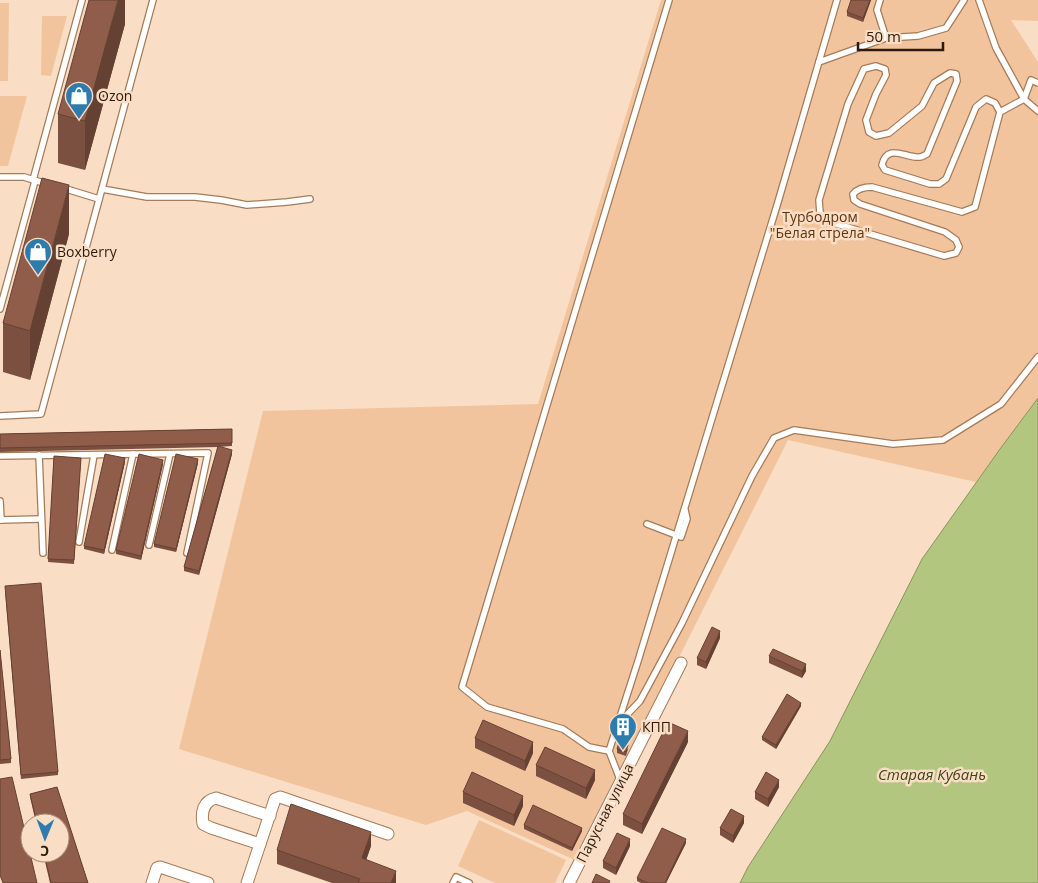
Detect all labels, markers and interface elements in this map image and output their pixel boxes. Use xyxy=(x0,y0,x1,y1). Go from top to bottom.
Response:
scale bar xyxy=(858,20,943,52)
text: 50 m xyxy=(866,26,901,46)
shop icon: Ozon xyxy=(64,81,94,120)
place label: Ozon xyxy=(98,86,132,105)
park label: Турбодром "Белая стрела" xyxy=(770,207,870,242)
shop icon: Boxberry xyxy=(23,237,53,276)
place label: Boxberry xyxy=(57,242,118,261)
building icon: КПП xyxy=(608,712,638,751)
place label: КПП xyxy=(642,717,671,736)
street label: Парусная улица xyxy=(571,760,638,866)
water label: Старая Кубань xyxy=(878,764,986,784)
north arrow xyxy=(20,813,70,863)
text: С xyxy=(40,842,49,861)

